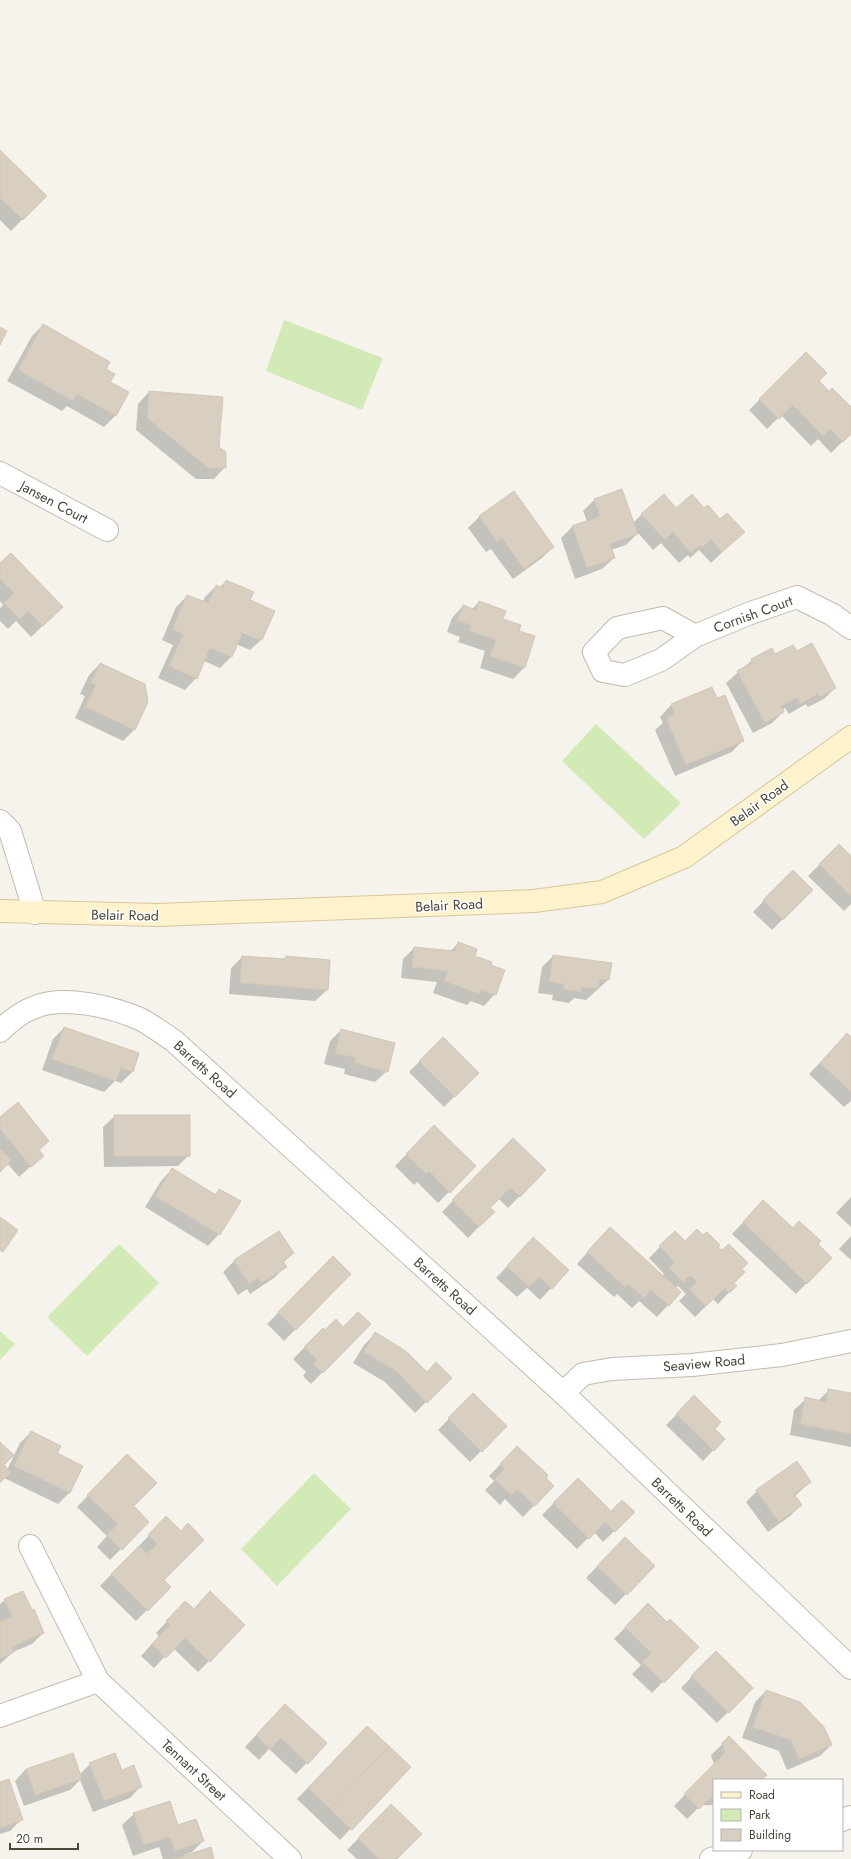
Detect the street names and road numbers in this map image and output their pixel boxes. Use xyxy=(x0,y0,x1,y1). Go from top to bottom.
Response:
street label: Jansen Court xyxy=(15,475,92,529)
street label: Cornish Court xyxy=(711,590,796,638)
street label: Belair Road xyxy=(726,775,792,831)
street label: Belair Road xyxy=(415,893,483,917)
street label: Belair Road xyxy=(91,904,159,926)
street label: Barretts Road xyxy=(169,1035,241,1103)
street label: Barretts Road xyxy=(409,1252,481,1320)
street label: Seaview Road xyxy=(662,1349,746,1377)
street label: Barretts Road xyxy=(647,1473,717,1541)
street label: Tennant Street xyxy=(157,1735,231,1806)

